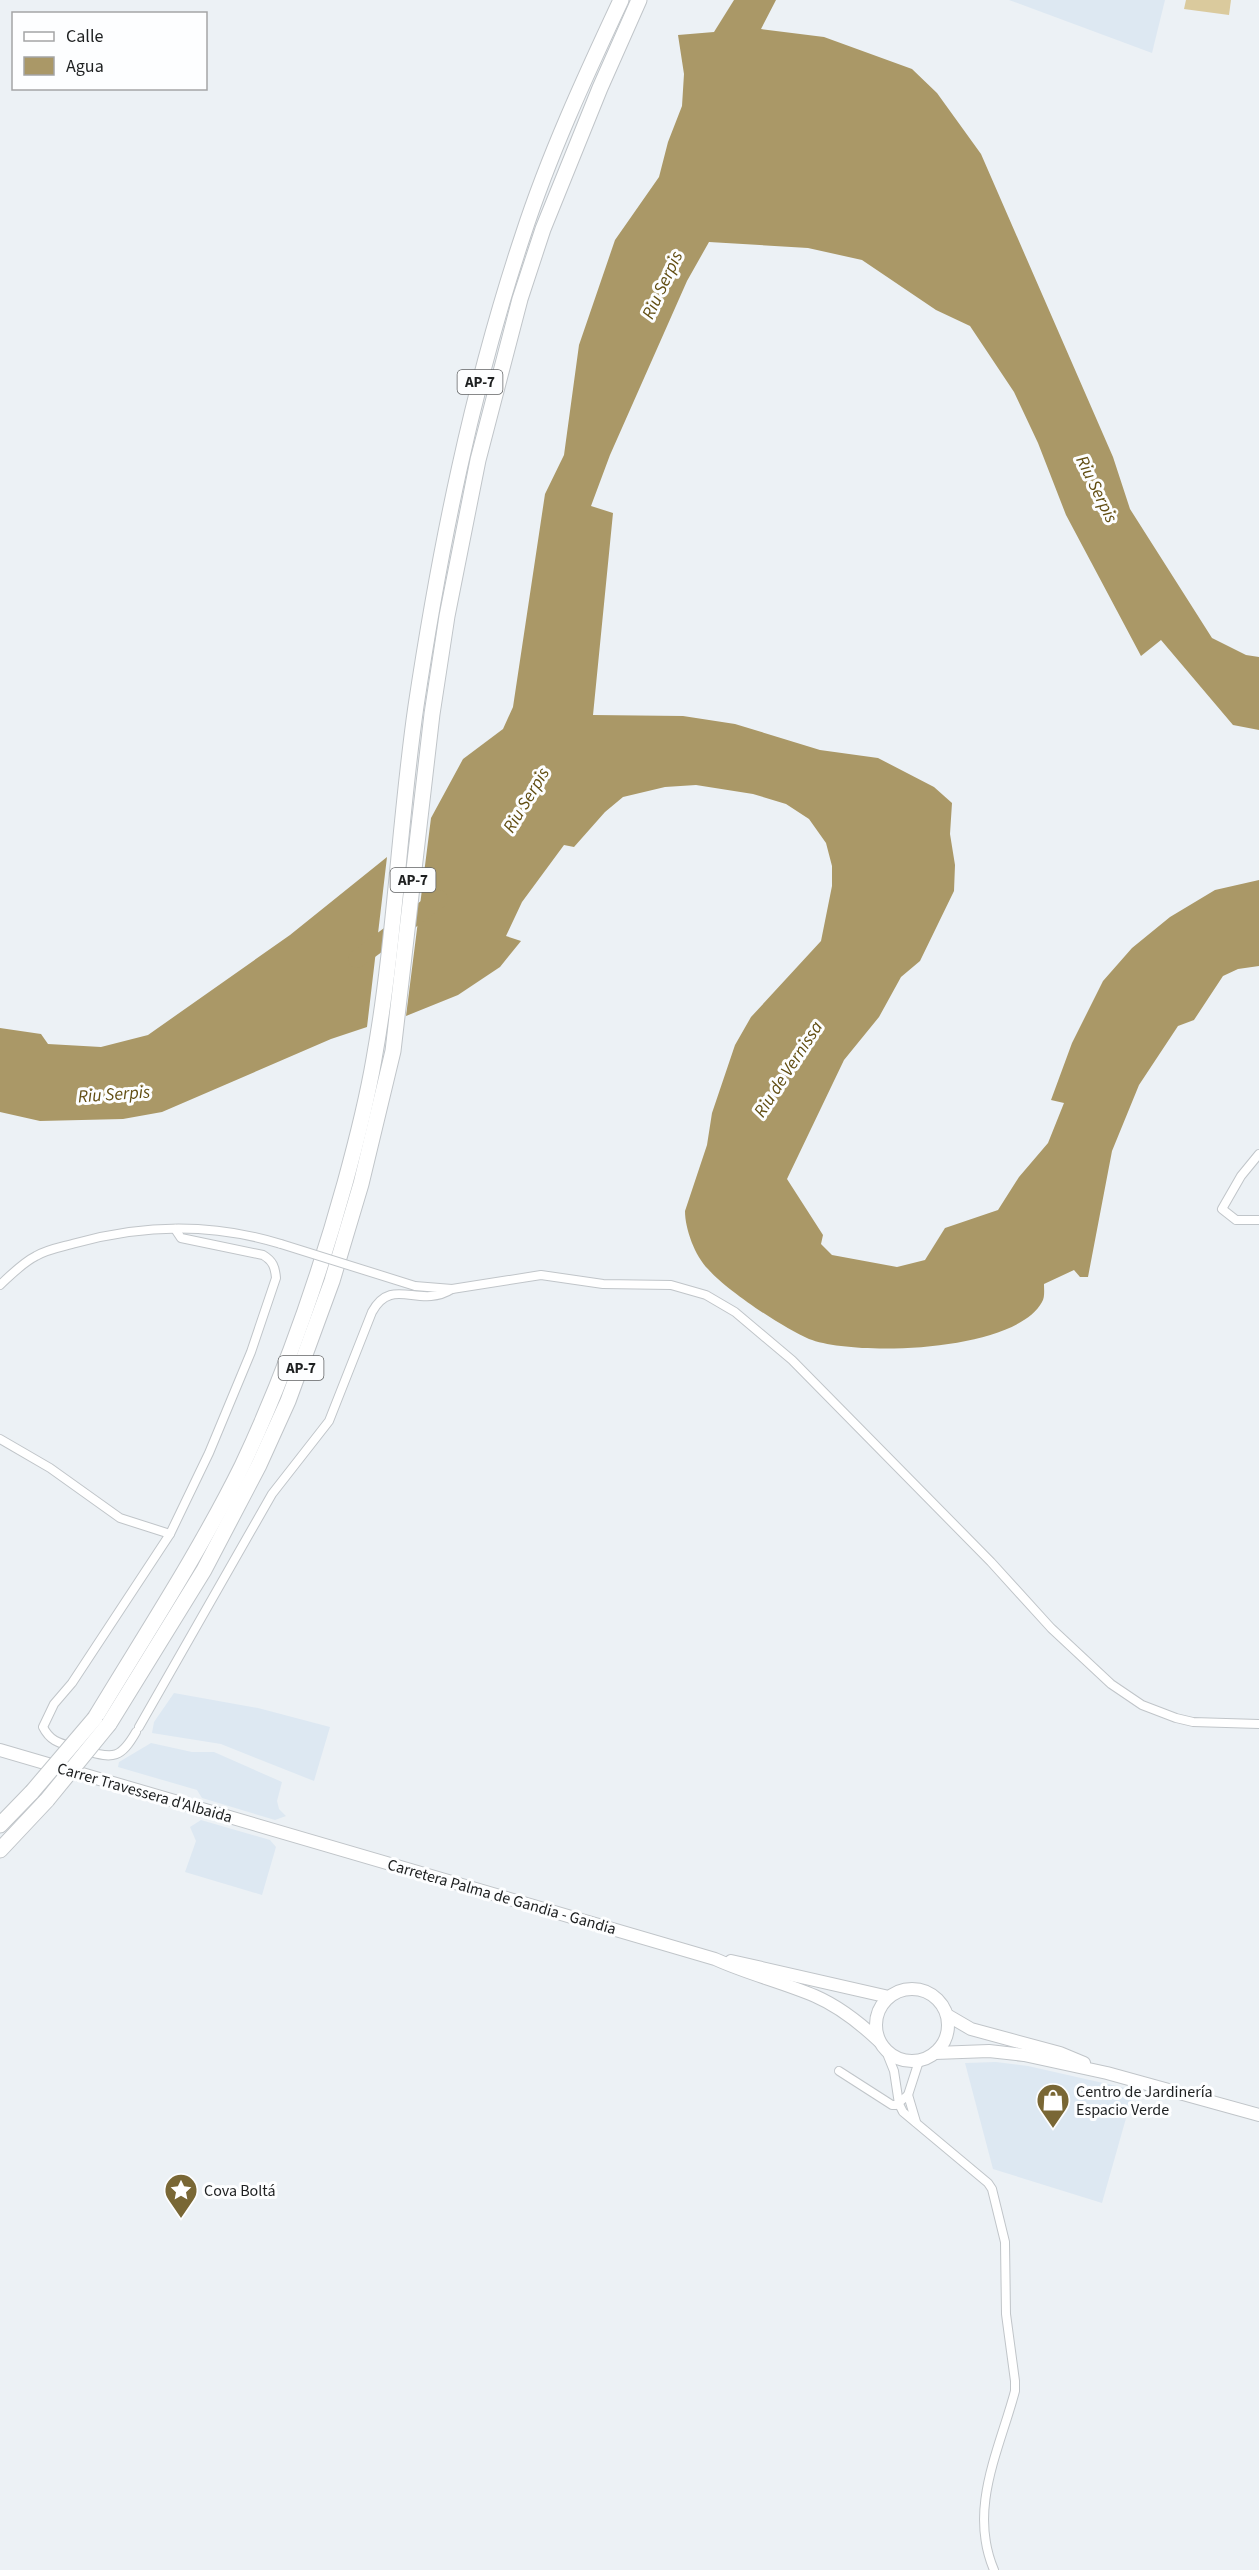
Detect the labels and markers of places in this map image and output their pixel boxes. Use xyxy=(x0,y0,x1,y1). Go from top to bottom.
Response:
place label: Centro de Jardinería Espacio Verde xyxy=(1076,2081,1213,2121)
shop icon: Centro de Jardinería Espacio Verde xyxy=(1035,2082,1071,2129)
place icon: Cova Boltá xyxy=(163,2172,199,2219)
place label: Cova Boltá xyxy=(204,2180,275,2202)

